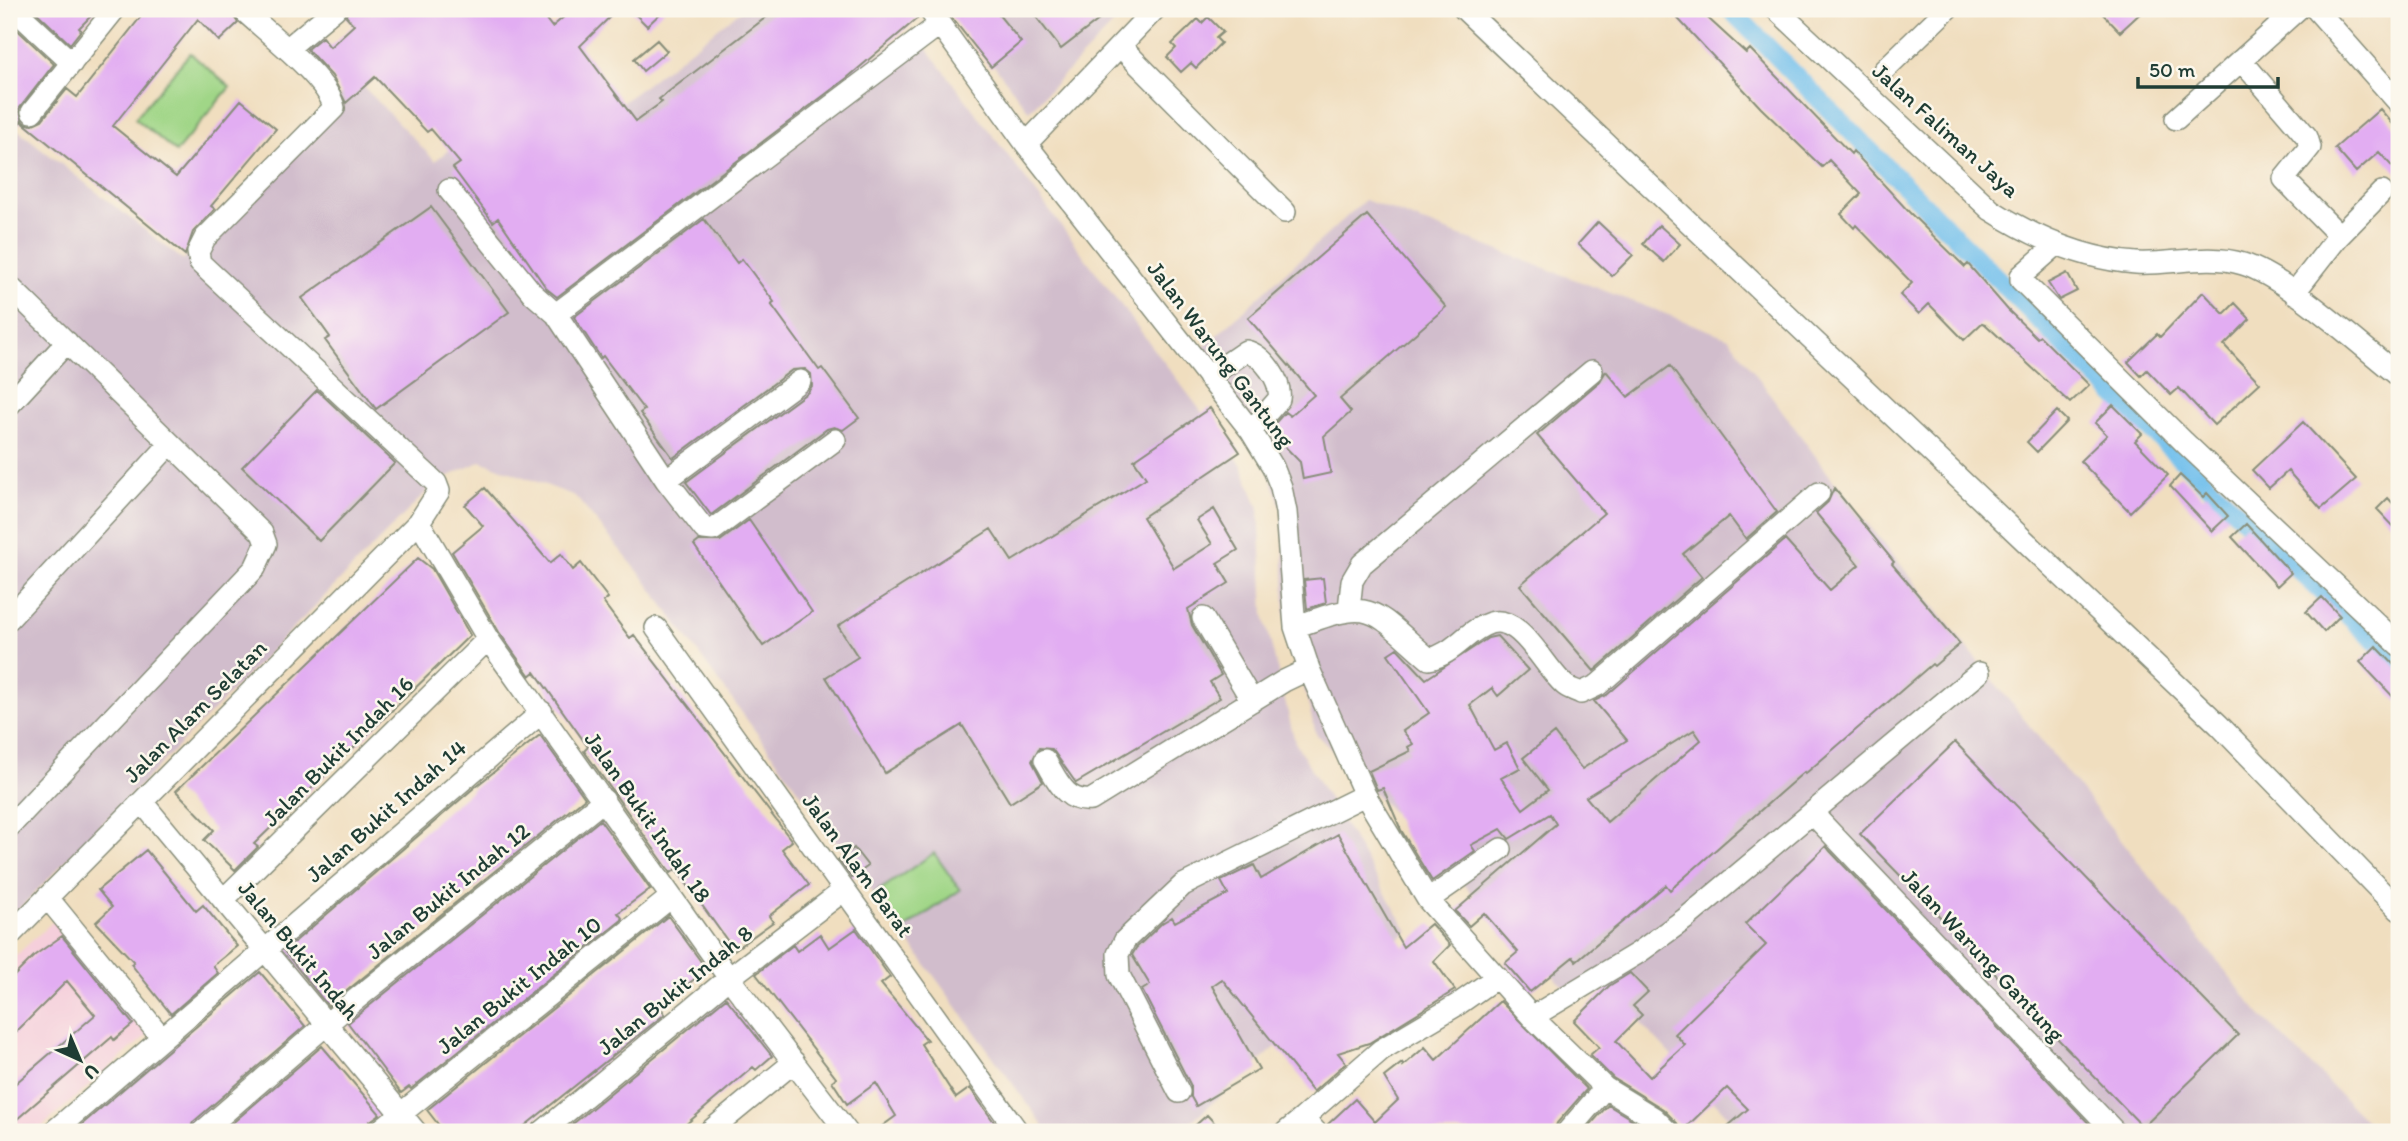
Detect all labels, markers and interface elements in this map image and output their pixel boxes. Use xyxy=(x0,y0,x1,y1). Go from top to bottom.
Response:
scale bar xyxy=(2138,46,2278,90)
street label: Jalan Faliman Jaya xyxy=(1867,57,2025,203)
text: 50 m xyxy=(2149,57,2196,82)
street label: Jalan Warung Gantung xyxy=(1142,255,1301,453)
street label: Jalan Alam Selatan xyxy=(118,634,272,788)
street label: Jalan Bukit Indah 16 xyxy=(257,670,419,832)
street label: Jalan Bukit Indah 18 xyxy=(578,726,718,908)
street label: Jalan Bukit Indah 14 xyxy=(300,734,472,888)
street label: Jalan Alam Barat xyxy=(796,788,920,943)
street label: Jalan Bukit Indah 12 xyxy=(361,817,535,965)
street label: Jalan Warung Gantung xyxy=(1895,862,2071,1048)
street label: Jalan Bukit Indah xyxy=(232,874,366,1026)
street label: Jalan Bukit Indah 10 xyxy=(431,910,607,1060)
street label: Jalan Bukit Indah 8 xyxy=(592,919,758,1061)
north arrow xyxy=(46,1026,116,1096)
text: U xyxy=(79,1059,104,1085)

